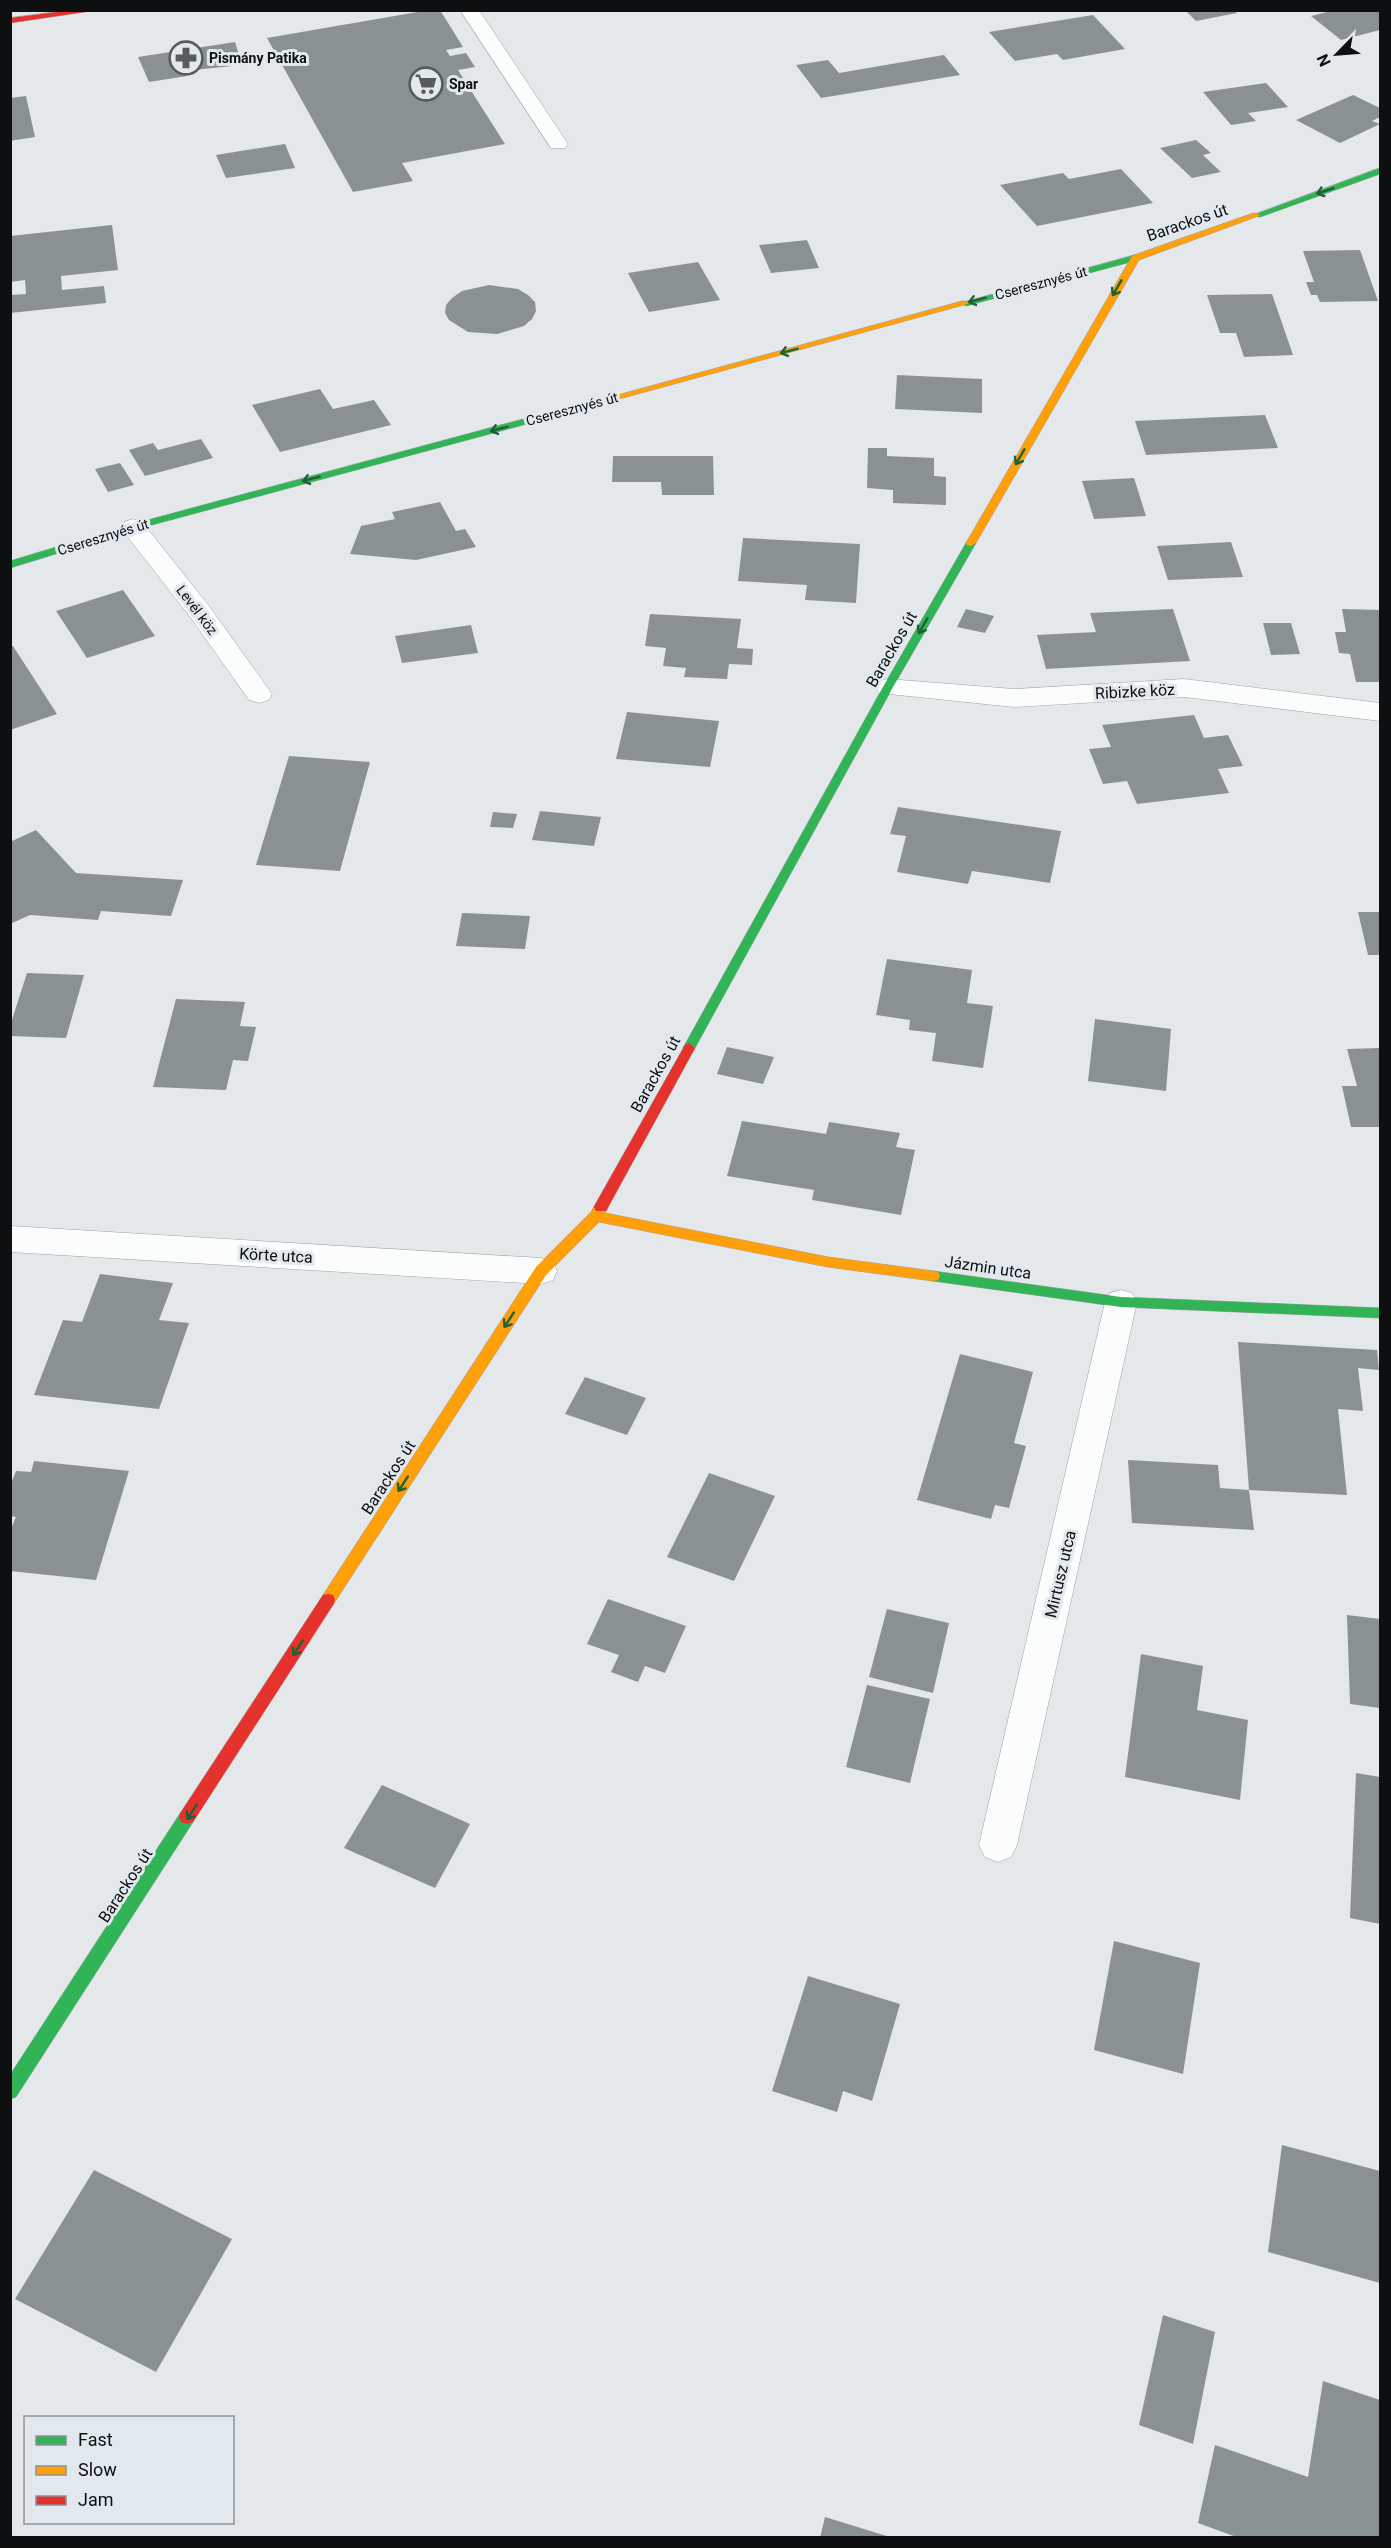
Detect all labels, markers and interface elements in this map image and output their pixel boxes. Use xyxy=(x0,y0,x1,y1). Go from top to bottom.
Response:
north arrow xyxy=(1307,24,1367,84)
pharmacy icon: Pismány Patika xyxy=(168,40,204,76)
place label: Pismány Patika xyxy=(209,50,307,66)
text: N xyxy=(1313,51,1335,69)
supermarket icon: Spar xyxy=(408,66,444,102)
place label: Spar xyxy=(449,76,478,92)
one-way arrow xyxy=(1316,186,1335,197)
street label: Barackos út xyxy=(1144,200,1230,245)
street label: Cseresznyés út xyxy=(993,263,1089,303)
one-way arrow xyxy=(1111,279,1123,296)
one-way arrow xyxy=(968,295,987,307)
one-way arrow xyxy=(779,346,798,357)
street label: Cseresznyés út xyxy=(524,389,620,429)
one-way arrow xyxy=(490,424,509,435)
one-way arrow xyxy=(1014,448,1026,465)
one-way arrow xyxy=(301,474,320,486)
street label: Cseresznyés út xyxy=(55,515,151,558)
street label: Levél köz xyxy=(173,582,221,638)
street label: Barackos út xyxy=(862,608,921,691)
one-way arrow xyxy=(917,617,929,634)
street label: Ribizke köz xyxy=(1095,680,1176,703)
street label: Barackos út xyxy=(627,1033,684,1116)
street label: Körte utca xyxy=(239,1244,313,1267)
street label: Jázmin utca xyxy=(943,1252,1032,1283)
one-way arrow xyxy=(503,1311,515,1328)
street label: Barackos út xyxy=(357,1437,419,1518)
one-way arrow xyxy=(397,1475,409,1492)
street label: Mirtusz utca xyxy=(1041,1529,1080,1620)
one-way arrow xyxy=(291,1639,303,1656)
one-way arrow xyxy=(186,1803,198,1819)
street label: Barackos út xyxy=(94,1845,156,1926)
legend xyxy=(24,2416,234,2524)
text: Fast xyxy=(78,2429,113,2450)
text: Slow xyxy=(78,2459,117,2480)
text: Jam xyxy=(78,2489,114,2510)

